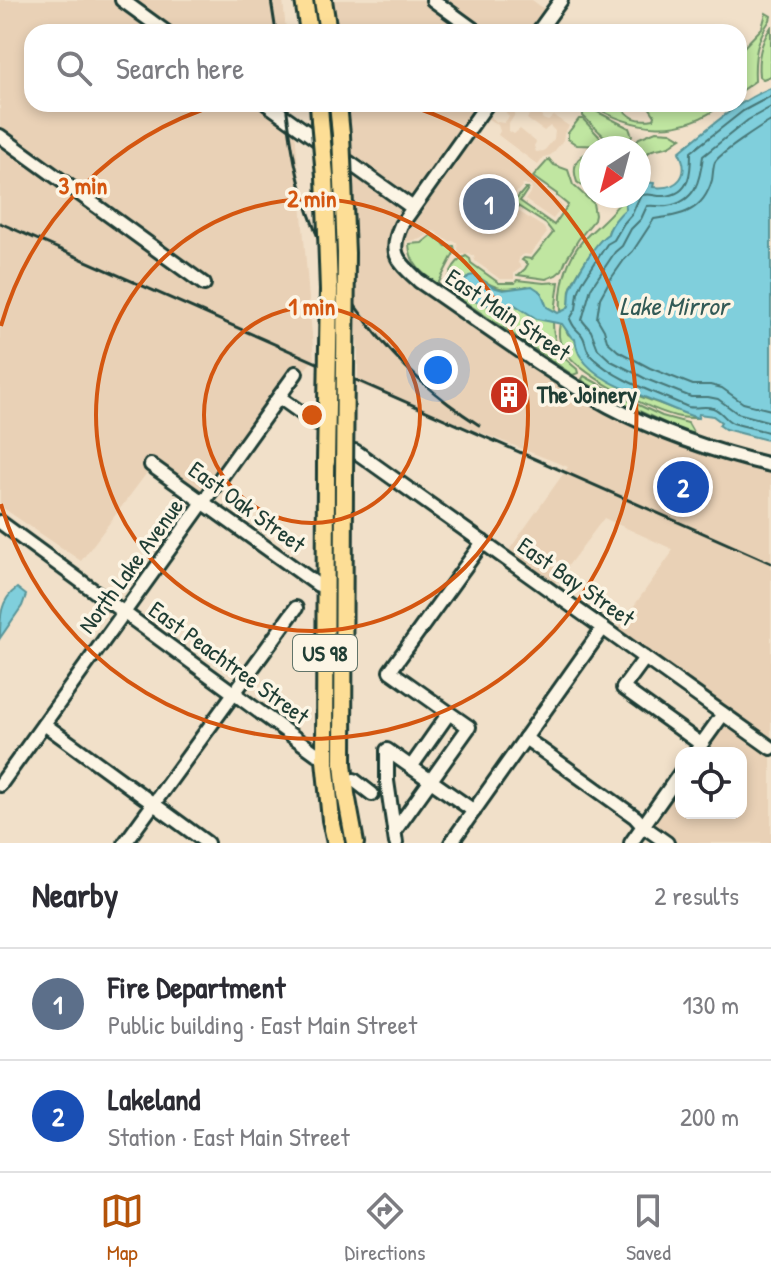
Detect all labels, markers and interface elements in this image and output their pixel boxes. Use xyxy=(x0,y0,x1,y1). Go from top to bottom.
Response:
search box xyxy=(24,24,747,112)
icon: search xyxy=(52,46,96,90)
text: Search here xyxy=(116,48,244,88)
north arrow xyxy=(579,136,651,208)
text: 3 min xyxy=(59,169,108,201)
pin: 1 xyxy=(463,174,515,234)
text: 2 min xyxy=(287,182,337,214)
street label: East Main Street xyxy=(440,261,578,368)
water label: Lake Mirror xyxy=(620,288,731,323)
text: 1 min xyxy=(289,290,336,322)
your location xyxy=(418,350,458,390)
building icon: The Joinery xyxy=(488,374,530,416)
place label: The Joinery xyxy=(536,378,637,411)
centre of rings xyxy=(298,401,326,429)
street label: East Oak Street xyxy=(183,453,313,560)
pin: 2 xyxy=(657,457,709,517)
street label: North Lake Avenue xyxy=(70,491,190,639)
street label: East Bay Street xyxy=(512,529,642,634)
street label: East Peachtree Street xyxy=(143,593,317,732)
road number: US 98 xyxy=(293,635,357,671)
map controls xyxy=(675,747,747,819)
button: locate xyxy=(675,747,747,819)
text: Nearby xyxy=(32,872,118,918)
text: 2 results xyxy=(654,878,739,913)
text: Fire Department xyxy=(108,967,285,1007)
text: 1 xyxy=(53,987,63,1022)
text: 130 m xyxy=(683,987,739,1022)
text: Public building · East Main Street xyxy=(108,1007,417,1042)
text: Lakeland xyxy=(108,1079,200,1119)
text: 2 xyxy=(52,1099,64,1134)
text: 200 m xyxy=(680,1099,739,1134)
text: Station · East Main Street xyxy=(108,1119,350,1154)
tab: Map xyxy=(100,1189,144,1267)
tab: Directions xyxy=(345,1189,426,1267)
tab: Saved xyxy=(626,1189,671,1267)

